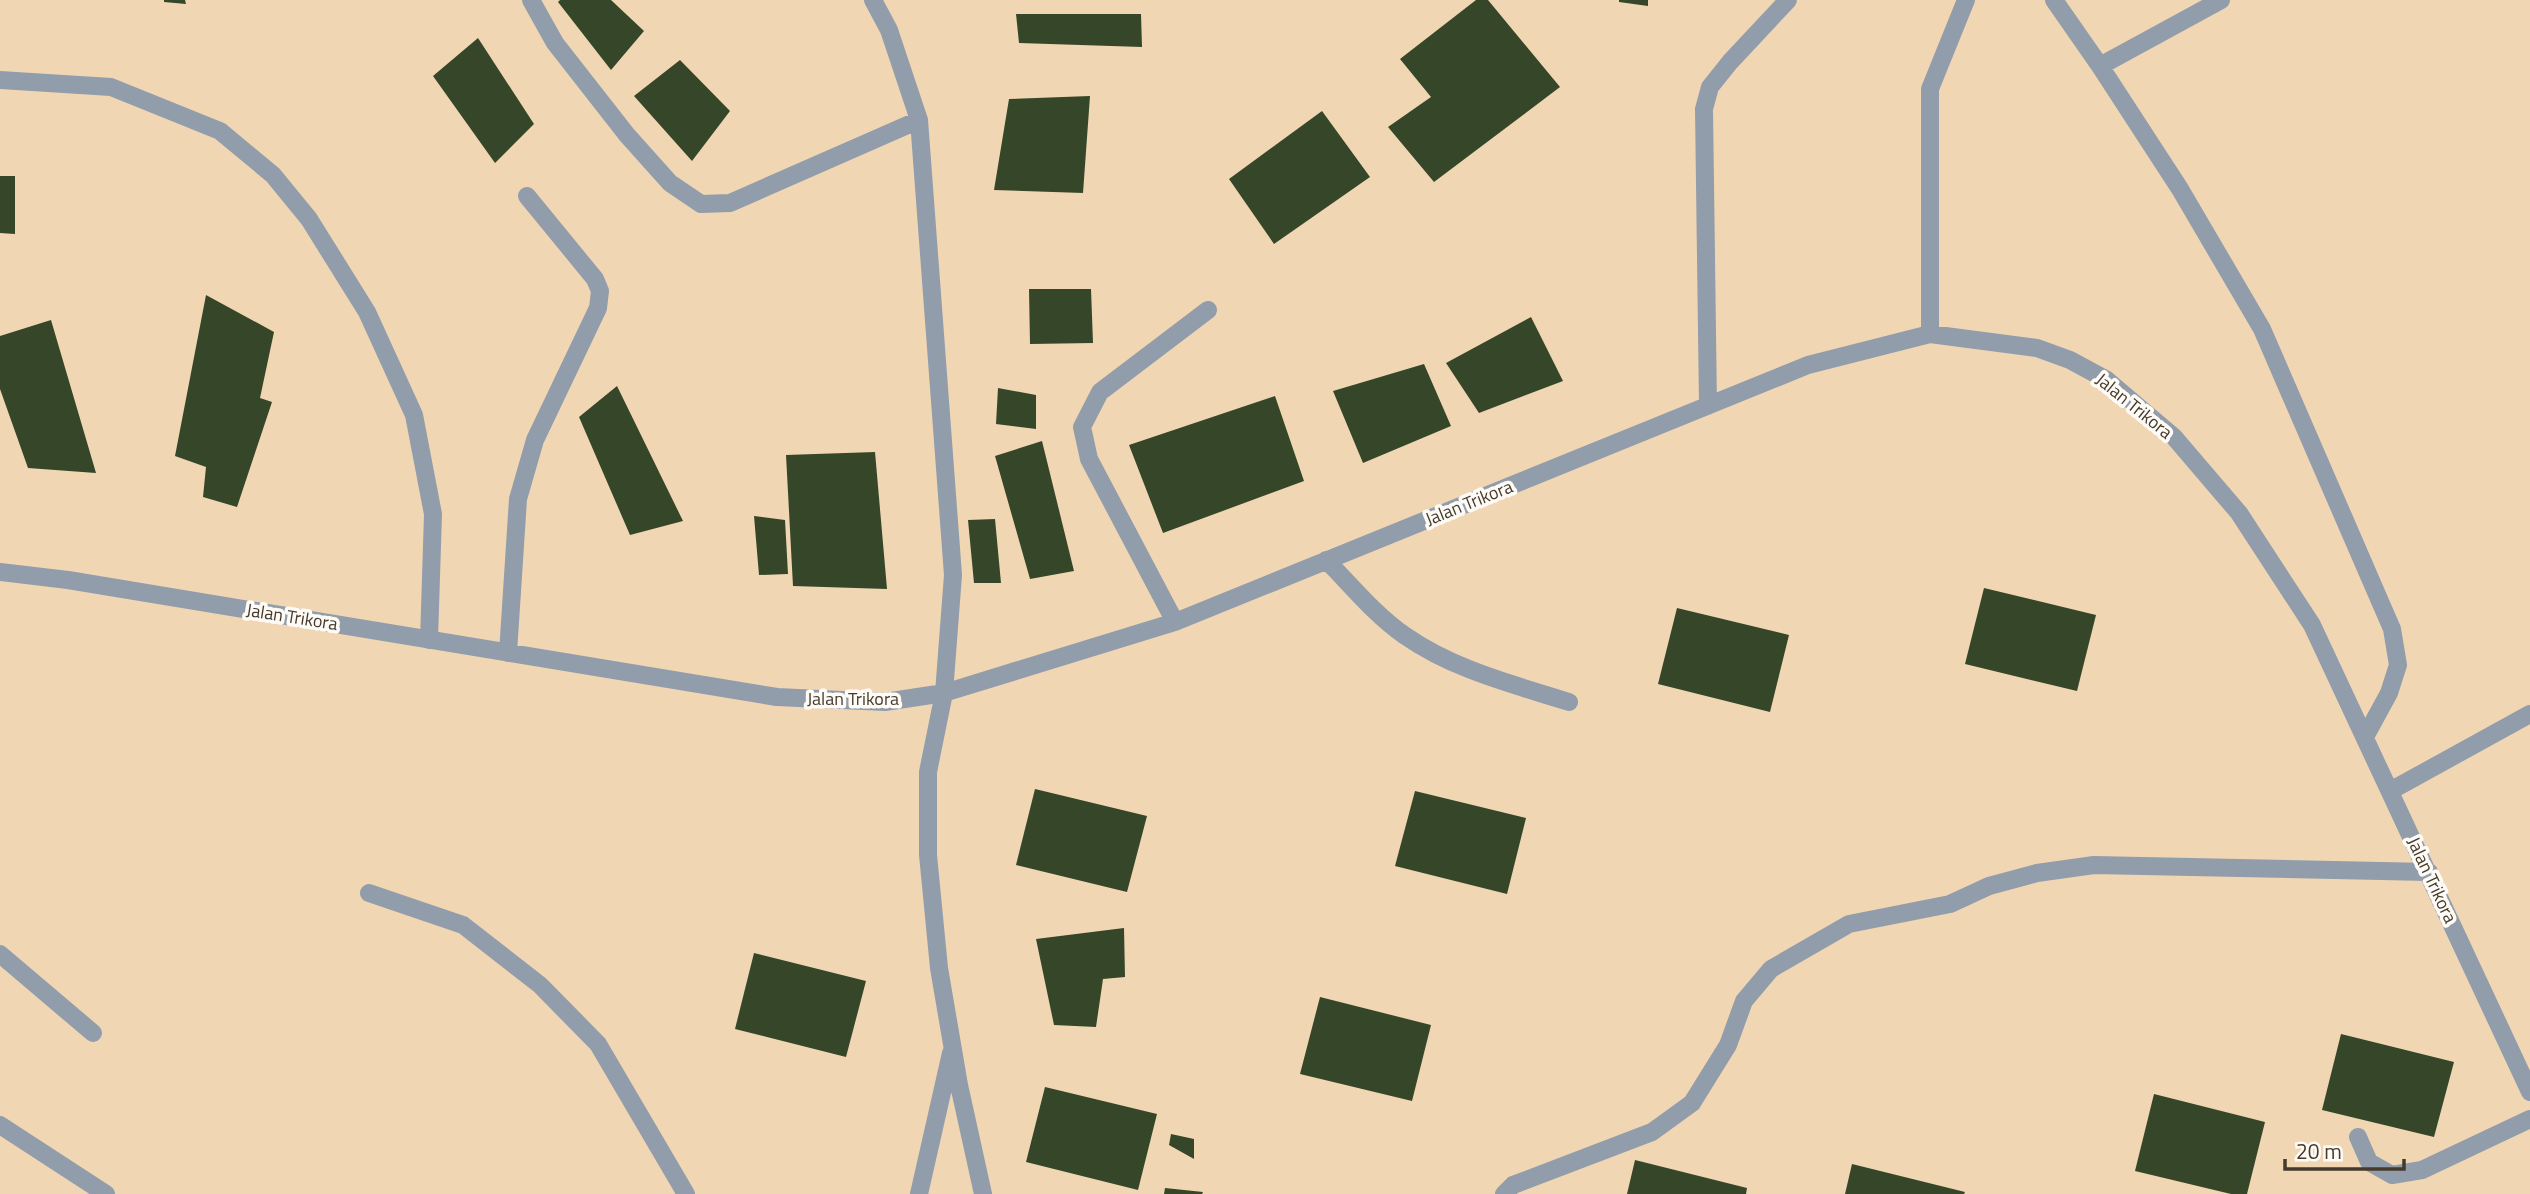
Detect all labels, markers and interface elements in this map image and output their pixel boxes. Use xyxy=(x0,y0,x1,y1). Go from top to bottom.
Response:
street label: Jalan Trikora xyxy=(2090,366,2179,445)
street label: Jalan Trikora xyxy=(1421,473,1517,532)
street label: Jalan Trikora xyxy=(244,596,340,637)
street label: Jalan Trikora xyxy=(807,685,899,712)
street label: Jalan Trikora xyxy=(2401,832,2464,927)
scale bar xyxy=(2285,1128,2404,1172)
text: 20 m xyxy=(2296,1135,2342,1167)

